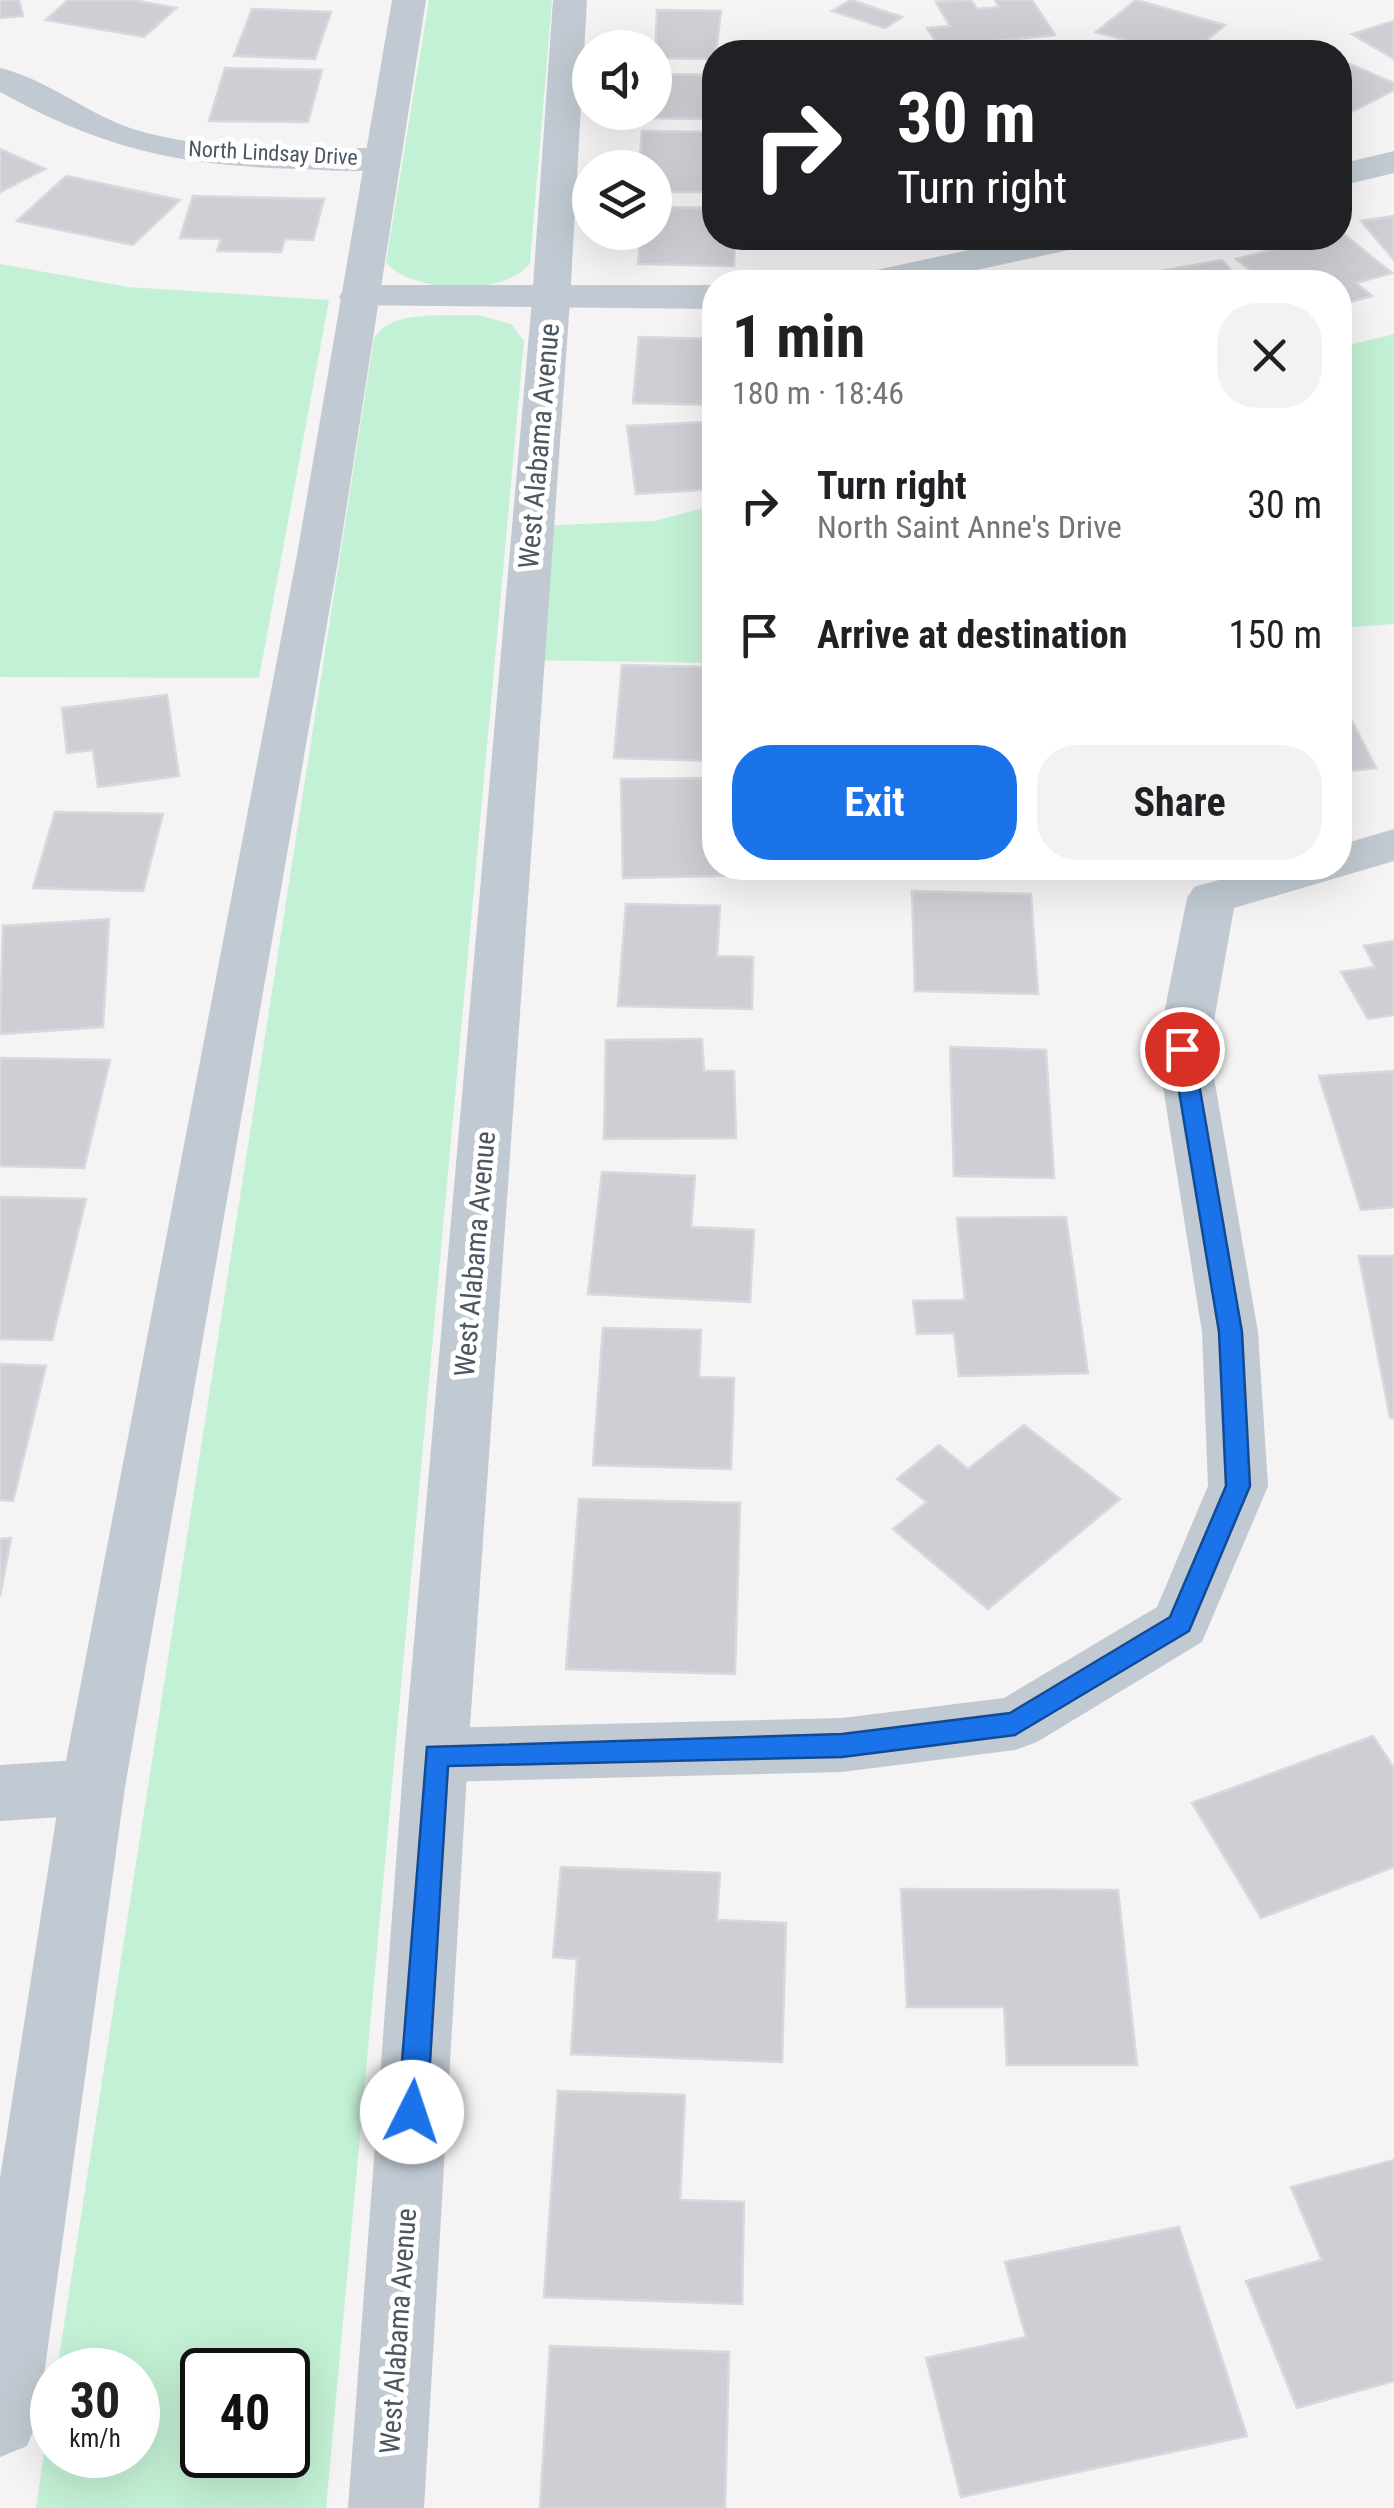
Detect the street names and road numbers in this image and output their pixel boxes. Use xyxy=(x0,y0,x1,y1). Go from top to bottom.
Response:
street label: North Lindsay Drive xyxy=(188,136,358,170)
street label: West Alabama Avenue xyxy=(512,322,566,570)
street label: West Alabama Avenue xyxy=(448,1130,502,1378)
street label: West Alabama Avenue xyxy=(373,2207,423,2455)

